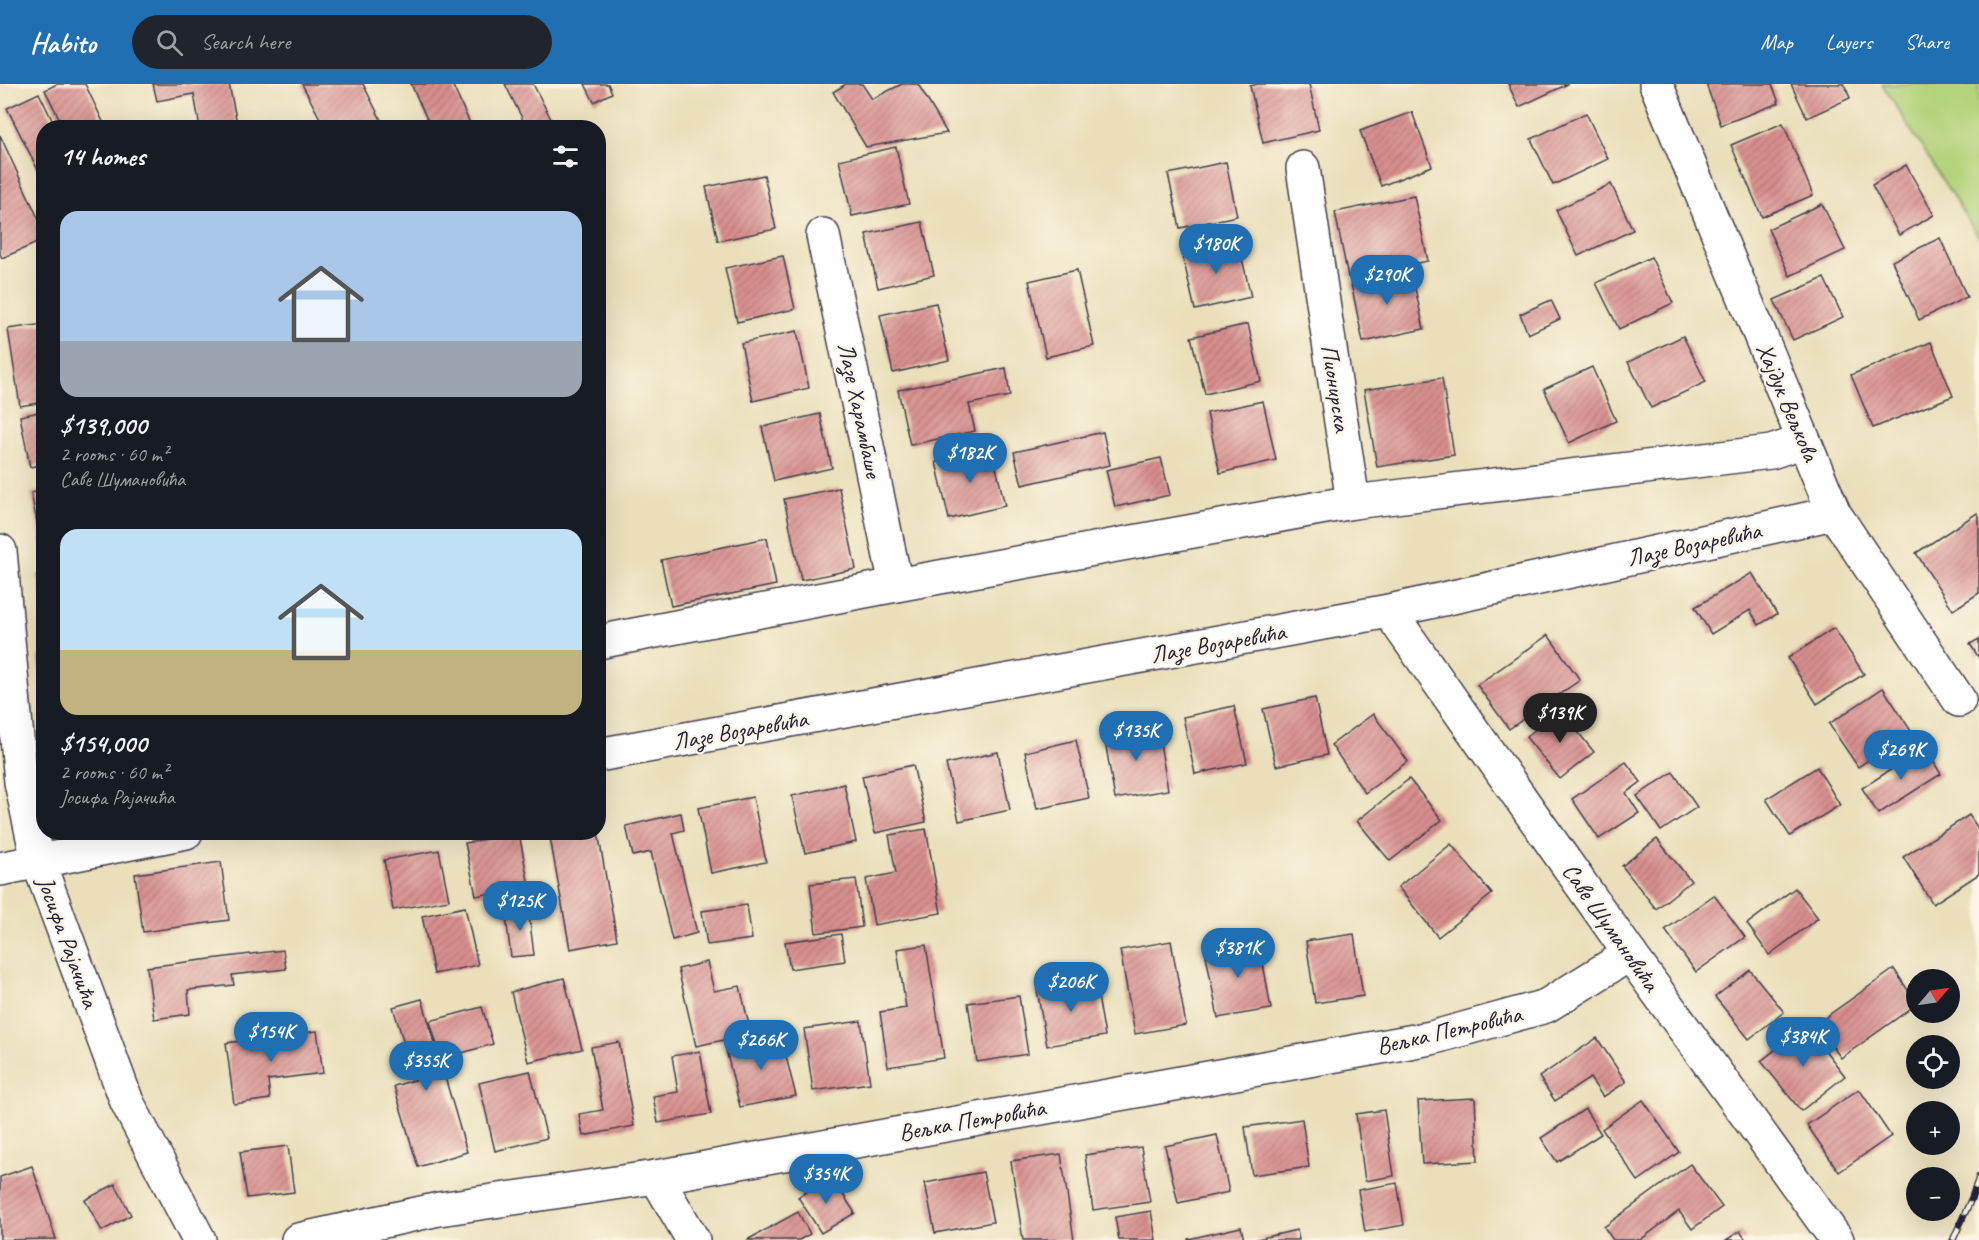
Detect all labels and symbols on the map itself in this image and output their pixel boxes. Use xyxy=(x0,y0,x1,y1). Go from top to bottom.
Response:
pin: $180K xyxy=(1174,224,1258,275)
pin: $290K xyxy=(1345,255,1429,306)
street label: Хајдук Вељкова xyxy=(1750,338,1827,467)
street label: Лазе Харамбаше xyxy=(830,340,889,483)
street label: Пионирска xyxy=(1314,342,1358,435)
pin: $182K xyxy=(928,433,1012,484)
street label: Лазе Возаревића xyxy=(1624,515,1765,574)
street label: Лазе Возаревића xyxy=(1148,616,1289,671)
pin: $139K xyxy=(1518,693,1602,744)
street label: Лазе Возаревића xyxy=(670,703,811,758)
pin: $135K xyxy=(1094,711,1178,762)
pin: $269K xyxy=(1859,730,1943,781)
street label: Саве Шумановића xyxy=(1556,857,1667,998)
street label: Јосифа Рајачића xyxy=(30,871,106,1013)
pin: $125K xyxy=(478,881,562,932)
pin: $381K xyxy=(1196,928,1280,979)
pin: $206K xyxy=(1029,962,1113,1013)
north arrow xyxy=(1906,969,1960,1023)
street label: Вељка Петровића xyxy=(1374,998,1526,1061)
pin: $154K xyxy=(229,1012,313,1063)
pin: $384K xyxy=(1761,1017,1845,1068)
pin: $266K xyxy=(719,1020,803,1071)
pin: $355K xyxy=(384,1041,468,1092)
street label: Вељка Петровића xyxy=(897,1092,1049,1148)
pin: $354K xyxy=(784,1154,868,1205)

